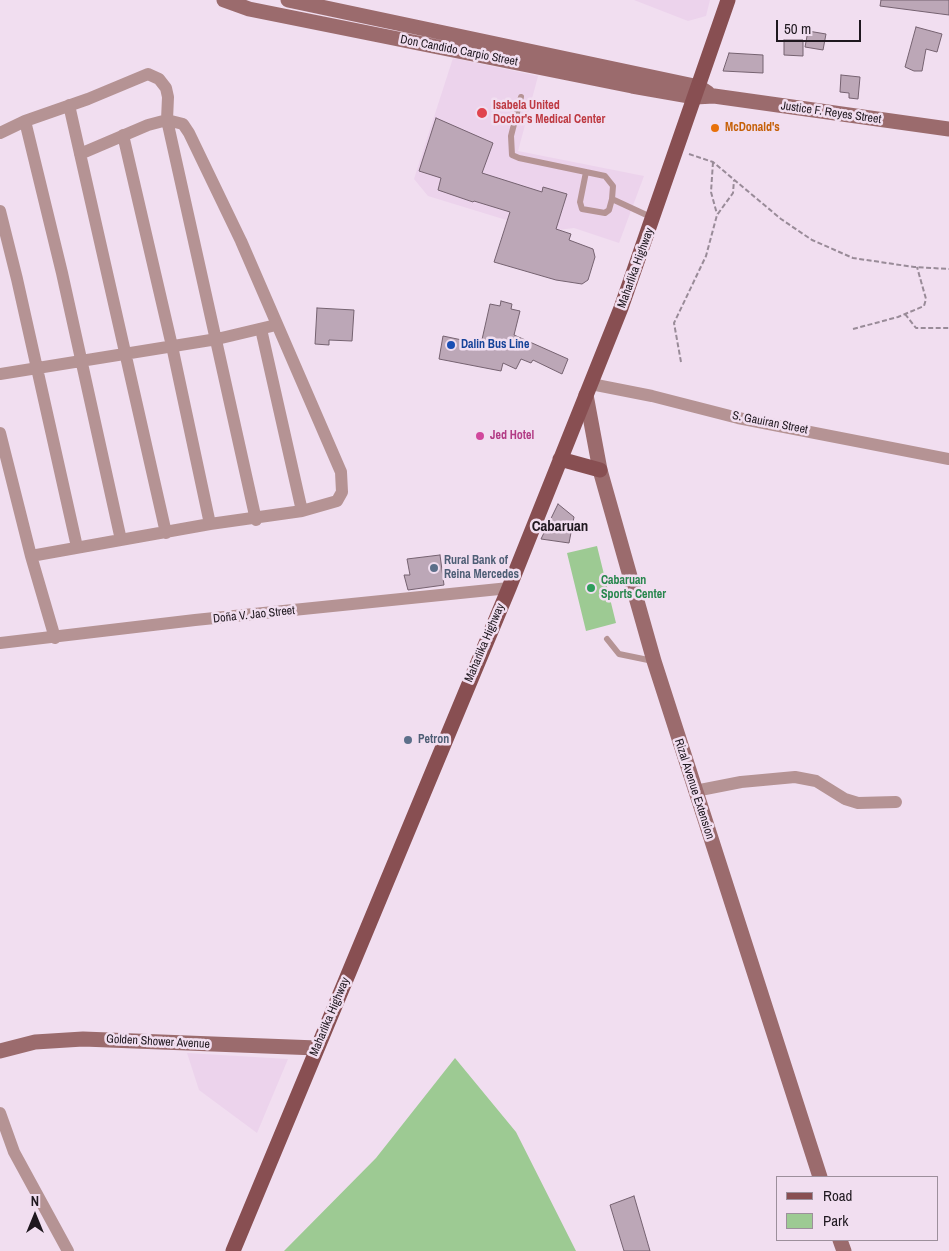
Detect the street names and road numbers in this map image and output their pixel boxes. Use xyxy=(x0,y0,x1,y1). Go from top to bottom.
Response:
street label: Don Candido Carpio Street xyxy=(399,33,519,69)
street label: Justice F. Reyes Street xyxy=(780,99,882,127)
street label: Maharlika Highway xyxy=(615,226,657,310)
street label: S. Gauiran Street xyxy=(731,409,809,437)
street label: Maharlika Highway xyxy=(462,601,508,685)
street label: Doña V. Jao Street xyxy=(212,604,296,626)
street label: Rizal Avenue Extension xyxy=(671,737,717,841)
street label: Maharlika Highway xyxy=(307,975,353,1059)
street label: Golden Shower Avenue xyxy=(106,1032,210,1052)

